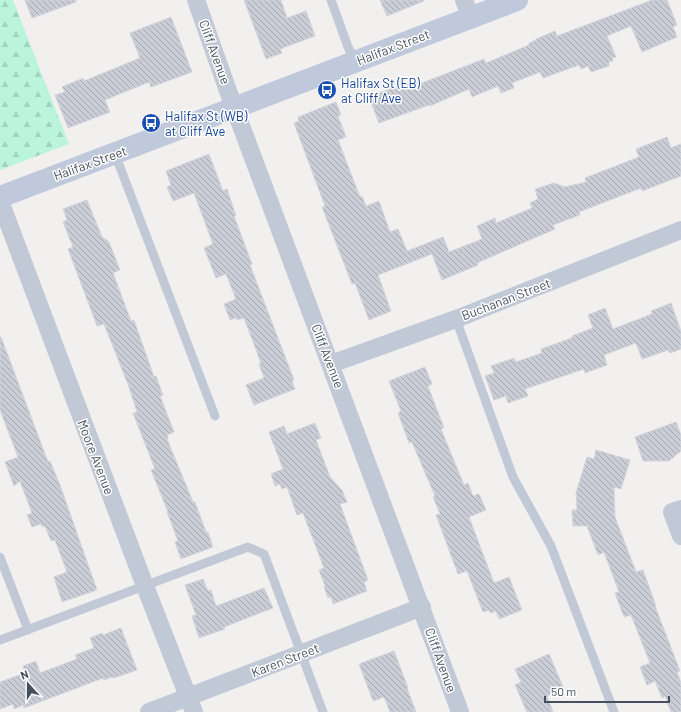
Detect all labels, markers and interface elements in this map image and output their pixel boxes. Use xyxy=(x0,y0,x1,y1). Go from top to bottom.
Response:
street label: Cliff Avenue xyxy=(196,18,234,86)
street label: Halifax Street xyxy=(354,26,432,68)
place label: Halifax St (EB) at Cliff Ave xyxy=(341,75,421,106)
bus stop icon: Halifax St (EB) at Cliff Ave xyxy=(316,79,338,101)
place label: Halifax St (WB) at Cliff Ave xyxy=(165,108,248,139)
bus stop icon: Halifax St (WB) at Cliff Ave xyxy=(140,112,162,134)
street label: Halifax Street xyxy=(51,142,129,184)
street label: Buchanan Street xyxy=(459,275,553,323)
street label: Cliff Avenue xyxy=(308,322,348,390)
street label: Moore Avenue xyxy=(74,417,118,497)
street label: Cliff Avenue xyxy=(422,626,460,694)
street label: Karen Street xyxy=(249,640,321,680)
north arrow xyxy=(8,664,48,704)
text: N xyxy=(18,667,30,682)
scale bar xyxy=(545,678,669,704)
text: 50 m xyxy=(551,684,576,698)

